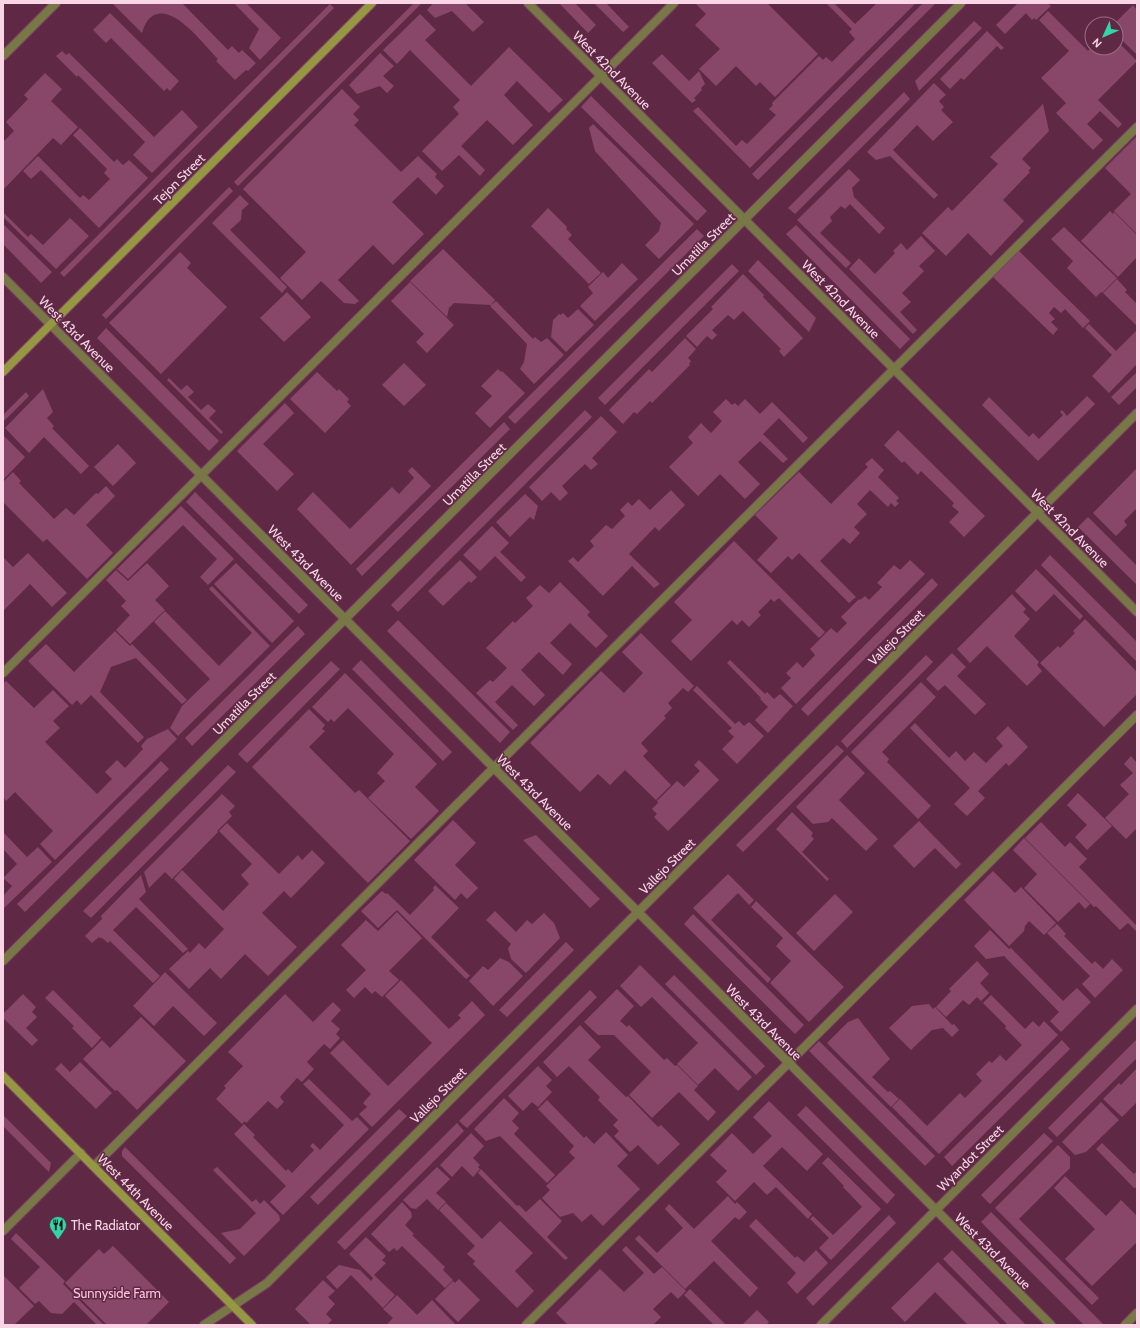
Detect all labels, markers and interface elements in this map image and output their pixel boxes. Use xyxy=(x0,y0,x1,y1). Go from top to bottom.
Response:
north arrow xyxy=(1084,16,1124,56)
street label: West 42nd Avenue xyxy=(570,28,655,113)
text: N xyxy=(1089,35,1105,51)
street label: Tejon Street xyxy=(150,150,209,209)
street label: Umatilla Street xyxy=(668,209,738,279)
street label: West 42nd Avenue xyxy=(799,257,884,342)
street label: West 43rd Avenue xyxy=(36,293,119,376)
street label: Umatilla Street xyxy=(439,439,509,509)
street label: West 42nd Avenue xyxy=(1028,486,1113,571)
street label: West 43rd Avenue xyxy=(265,522,348,605)
street label: Vallejo Street xyxy=(865,605,928,669)
street label: Umatilla Street xyxy=(209,668,279,738)
street label: West 43rd Avenue xyxy=(494,751,577,834)
street label: Vallejo Street xyxy=(636,834,699,898)
street label: West 43rd Avenue xyxy=(723,981,806,1064)
street label: Vallejo Street xyxy=(407,1063,470,1127)
street label: Wyandot Street xyxy=(934,1121,1007,1194)
street label: West 44th Avenue xyxy=(94,1150,178,1234)
street label: West 43rd Avenue xyxy=(952,1210,1035,1293)
restaurant icon: The Radiator xyxy=(48,1215,68,1240)
place label: The Radiator xyxy=(71,1217,141,1233)
park label: Sunnyside Farm xyxy=(73,1285,161,1301)

